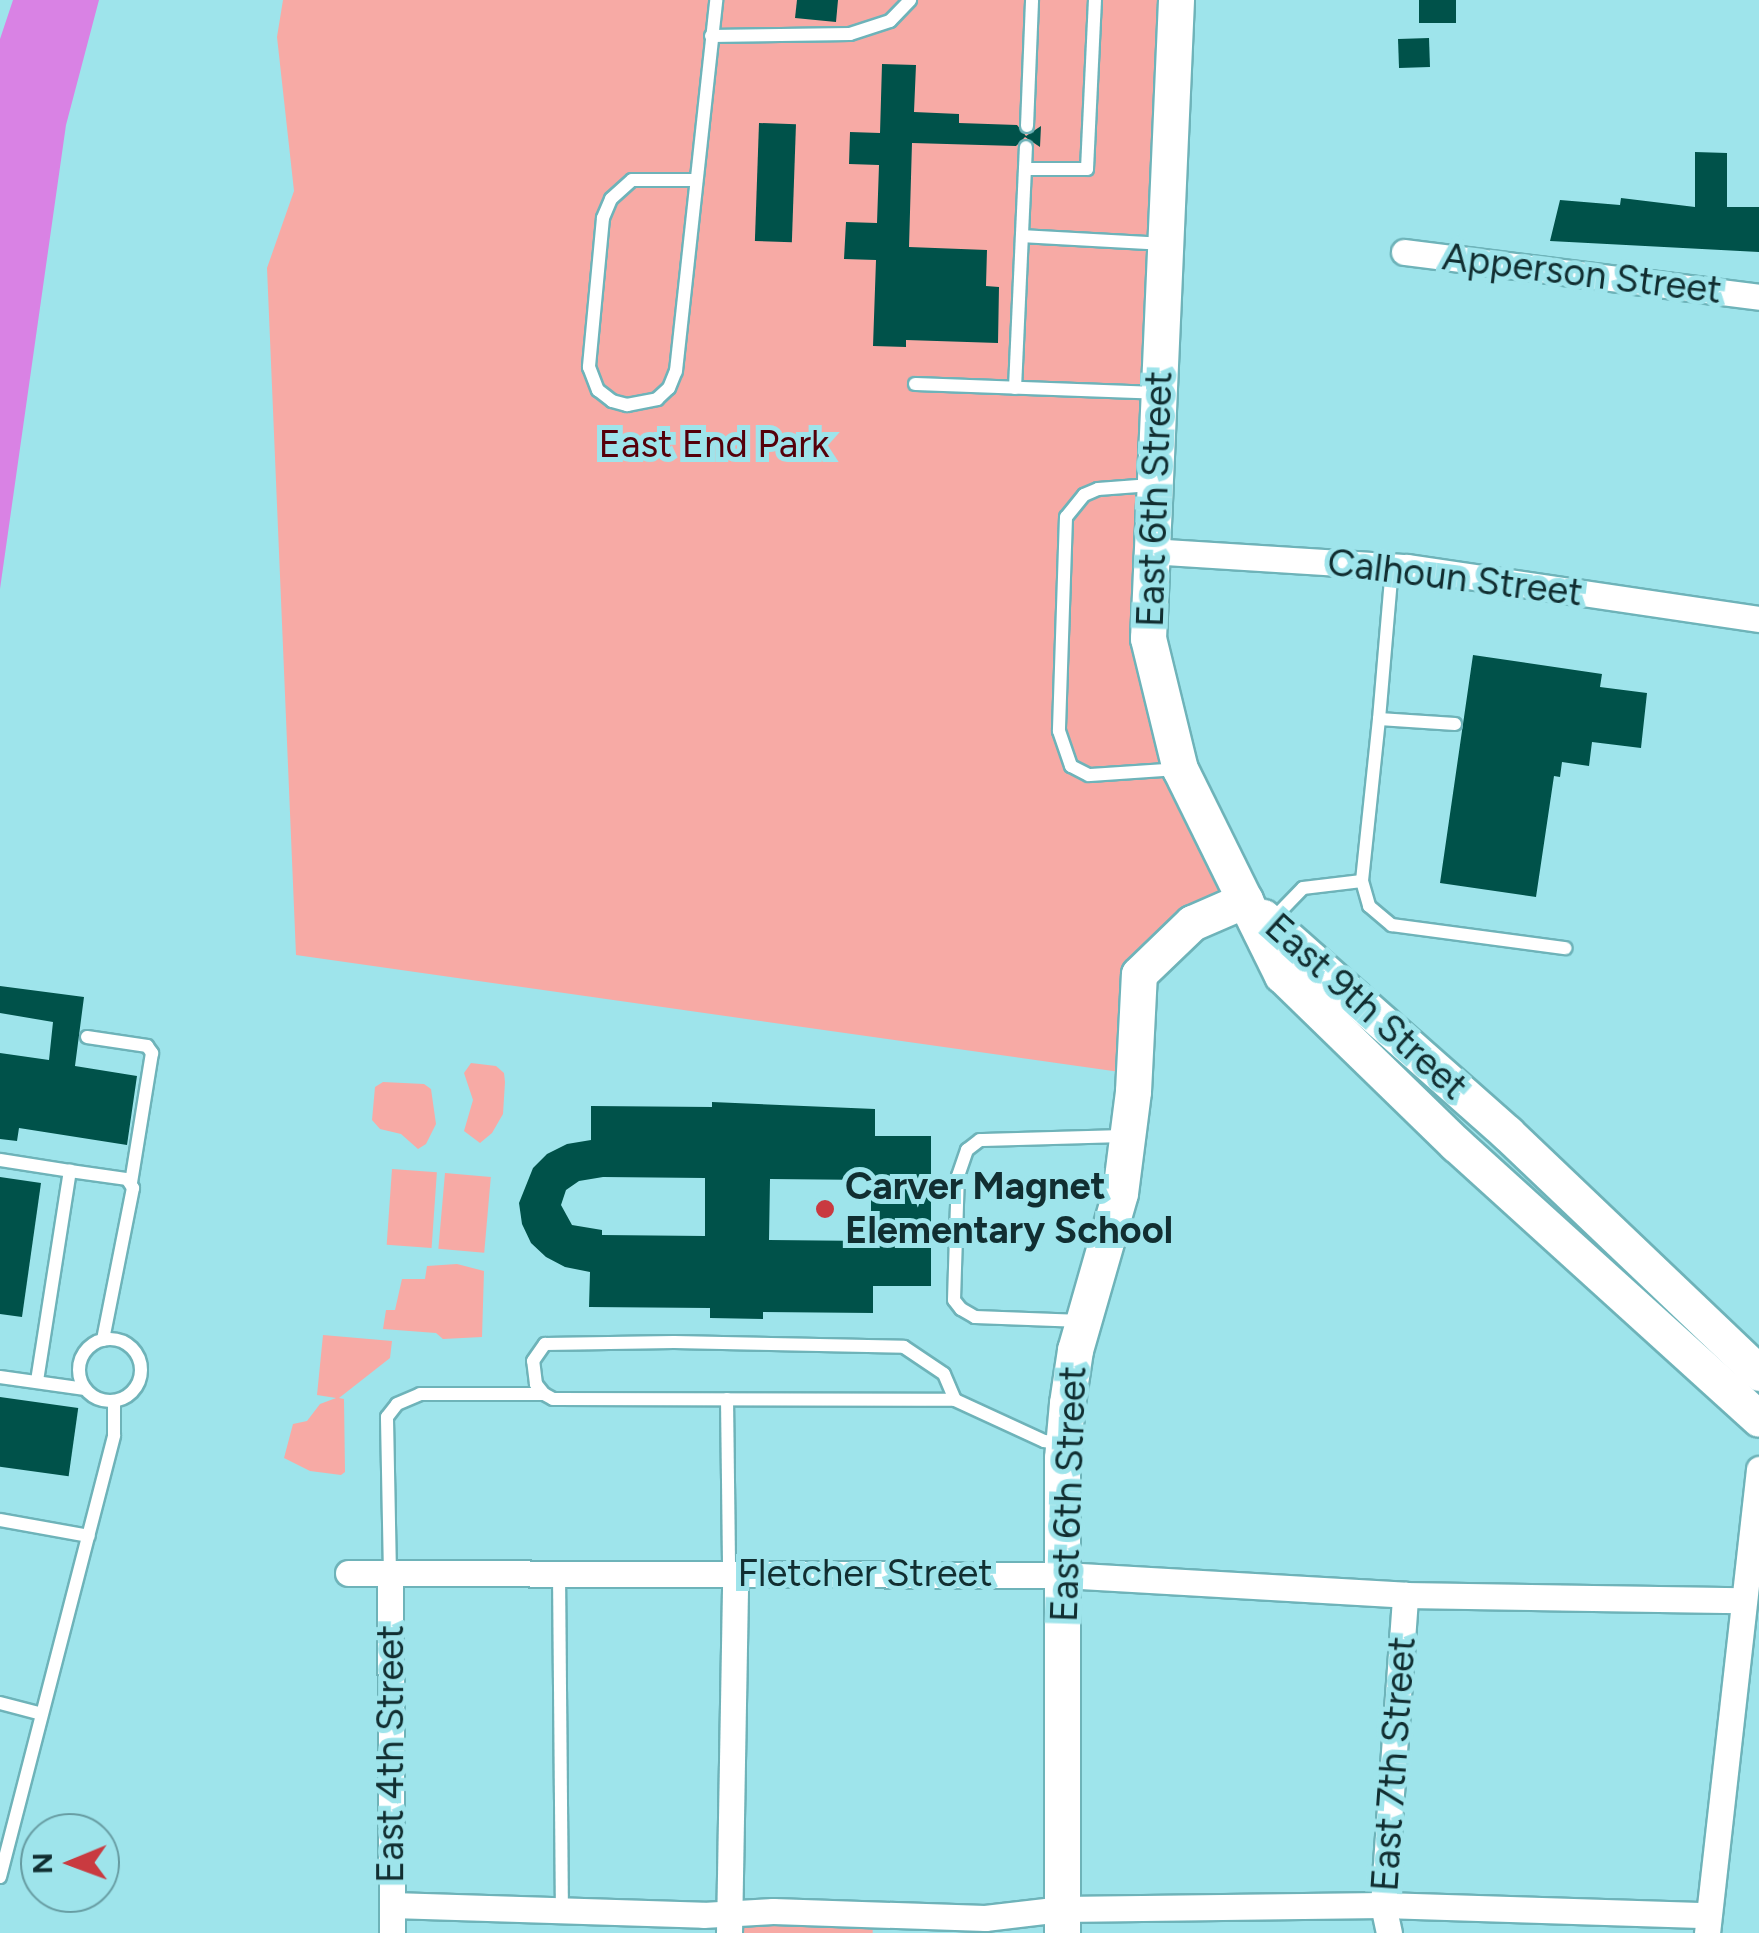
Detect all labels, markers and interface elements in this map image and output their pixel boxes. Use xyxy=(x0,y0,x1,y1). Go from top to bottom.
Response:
street label: Apperson Street xyxy=(1440,234,1724,314)
street label: East 6th Street xyxy=(1128,370,1182,628)
park label: East End Park xyxy=(599,422,829,468)
street label: Calhoun Street xyxy=(1325,540,1585,616)
street label: East 9th Street xyxy=(1256,904,1476,1110)
place label: Carver Magnet Elementary School xyxy=(845,1164,1173,1254)
marker: Carver Magnet Elementary School xyxy=(814,1198,836,1220)
street label: East 6th Street xyxy=(1042,1365,1096,1623)
street label: Fletcher Street xyxy=(737,1551,993,1597)
street label: East 4th Street xyxy=(368,1625,414,1883)
street label: East 7th Street xyxy=(1362,1635,1426,1893)
north arrow xyxy=(20,1813,120,1913)
text: N xyxy=(25,1852,59,1875)

